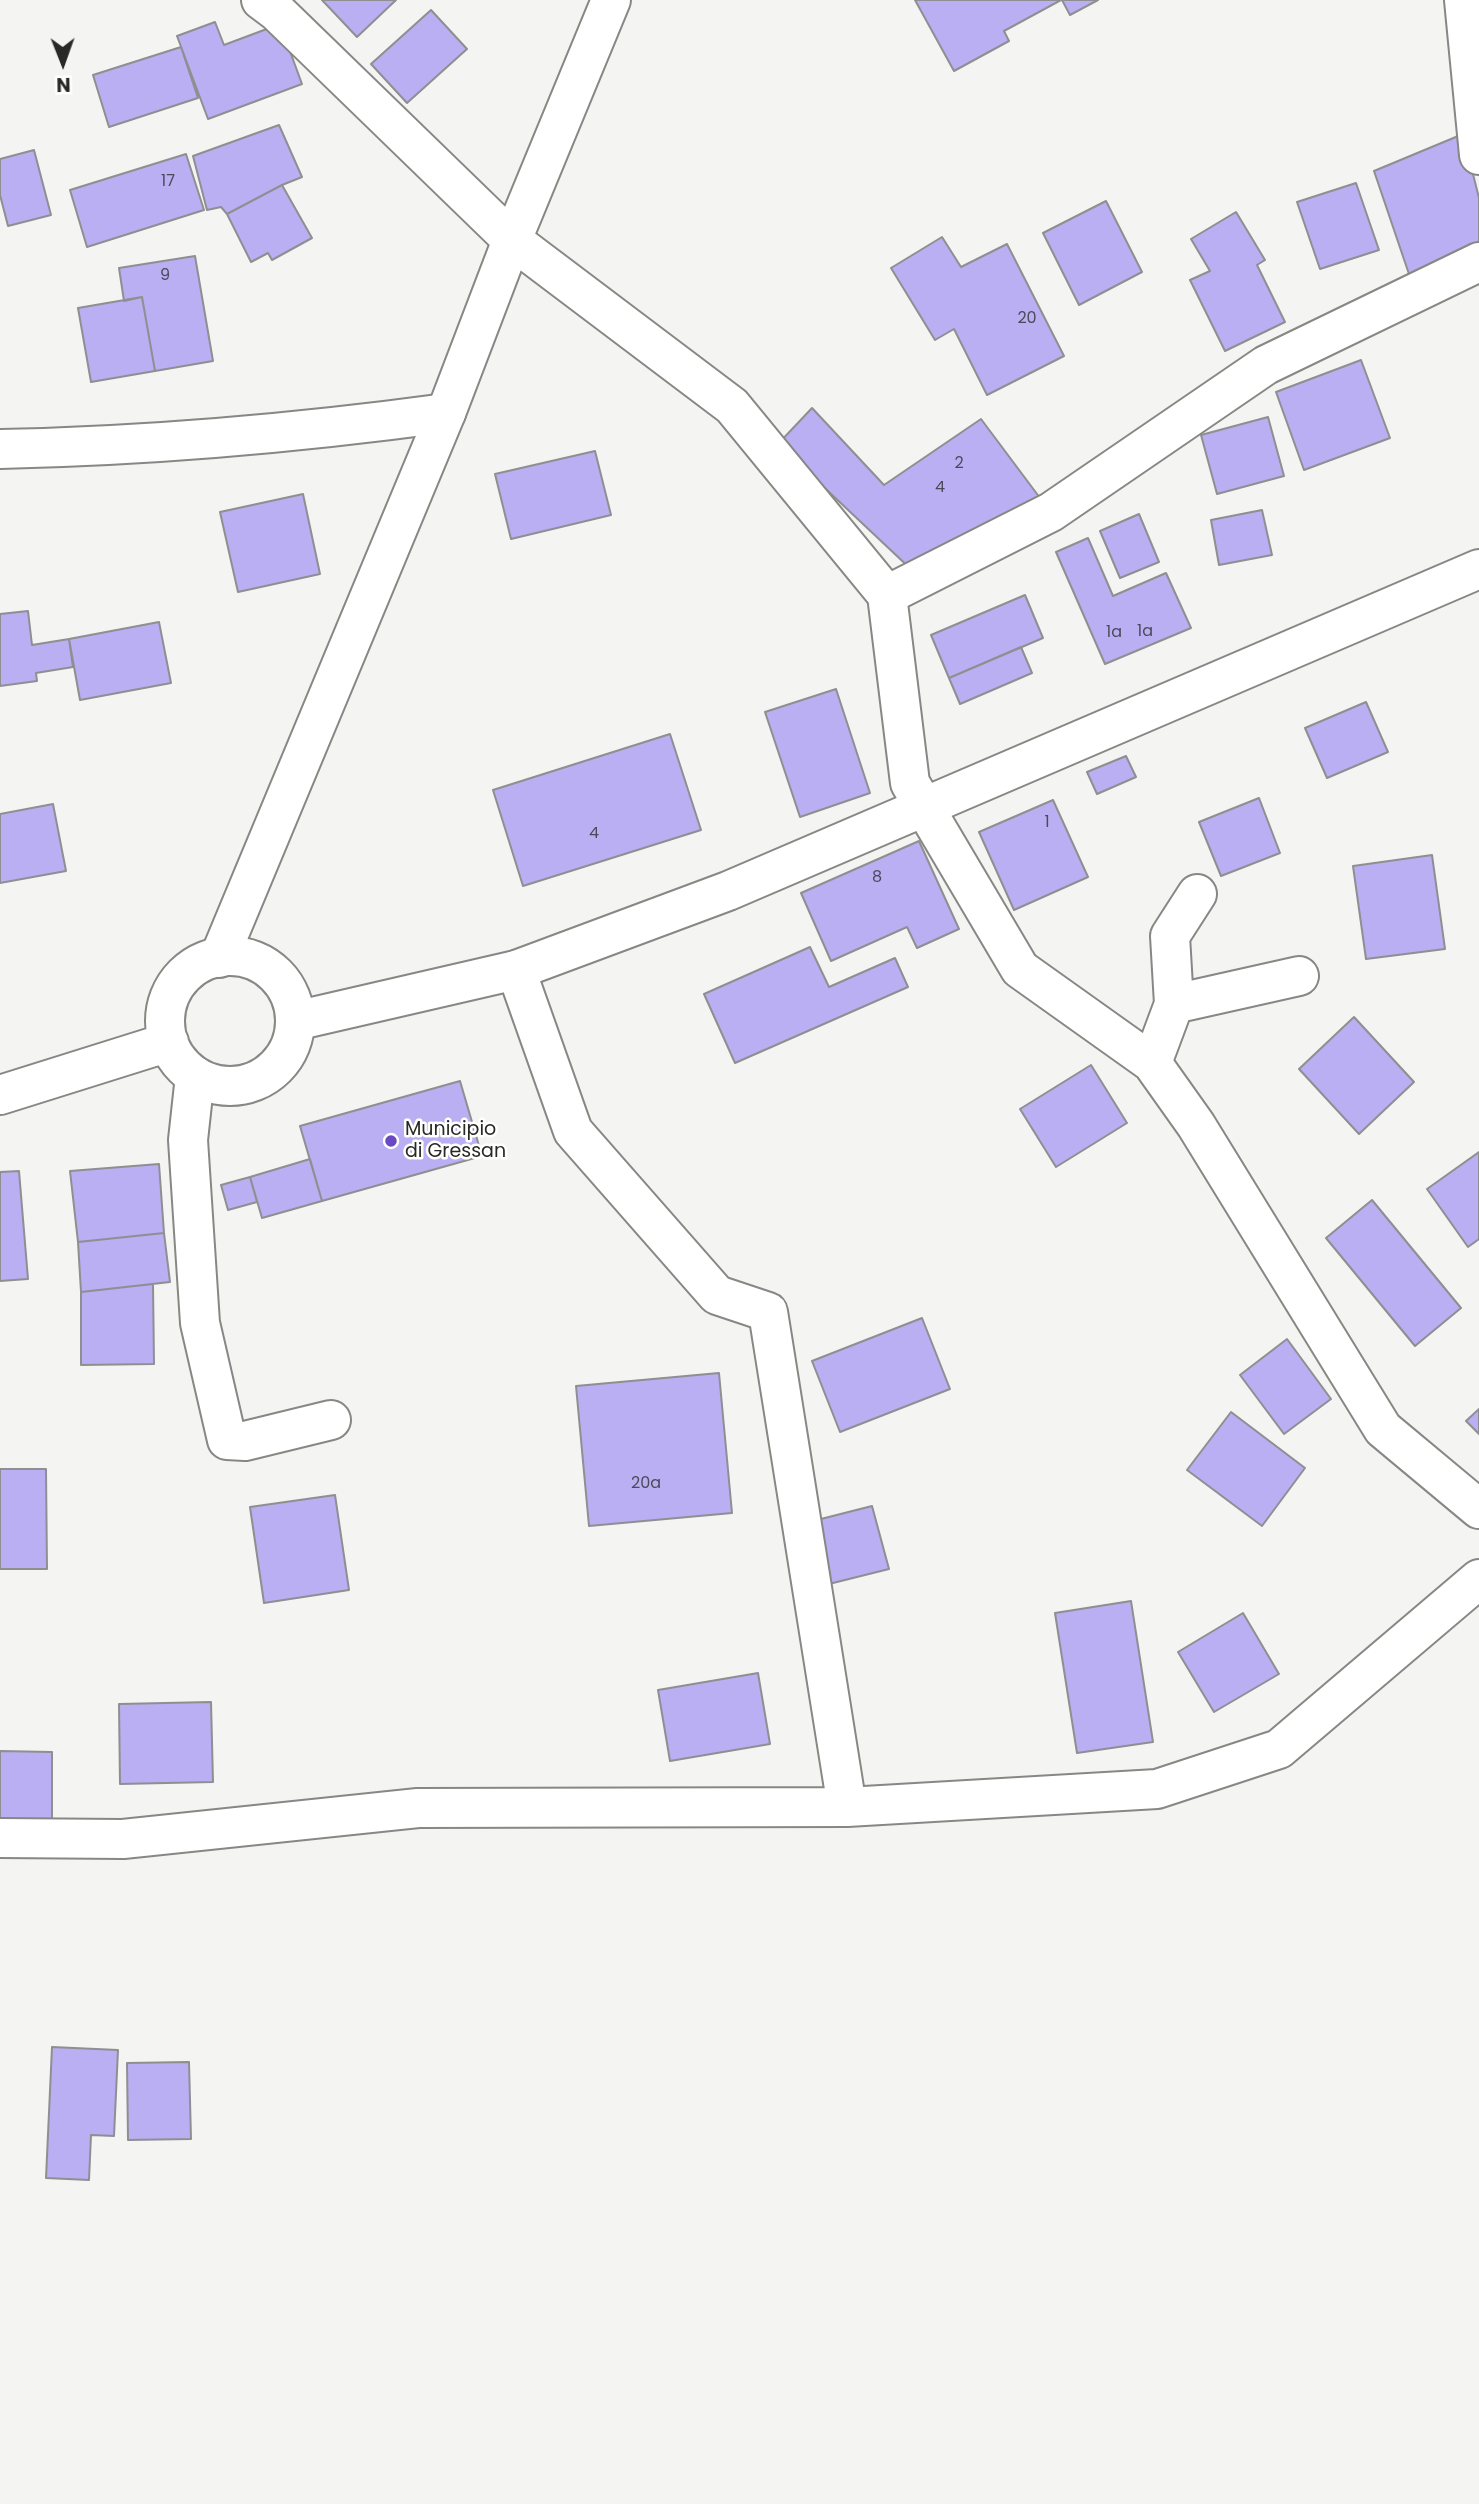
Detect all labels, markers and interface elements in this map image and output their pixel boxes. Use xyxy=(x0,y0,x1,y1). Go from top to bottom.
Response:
north arrow xyxy=(28,28,98,98)
text: N xyxy=(56,71,71,98)
house number: 17 xyxy=(161,172,175,192)
house number: 9 xyxy=(160,266,170,286)
house number: 20 xyxy=(1017,309,1037,329)
house number: 2 xyxy=(954,454,964,474)
house number: 4 xyxy=(935,478,945,498)
house number: 1a xyxy=(1137,622,1153,642)
house number: 1a xyxy=(1106,623,1122,643)
house number: 1 xyxy=(1044,813,1050,833)
house number: 4 xyxy=(589,824,599,844)
house number: 8 xyxy=(872,868,882,888)
place label: Municipio di Gressan xyxy=(405,1119,506,1163)
marker: Municipio di Gressan xyxy=(383,1133,399,1149)
house number: 20a xyxy=(631,1474,661,1494)

